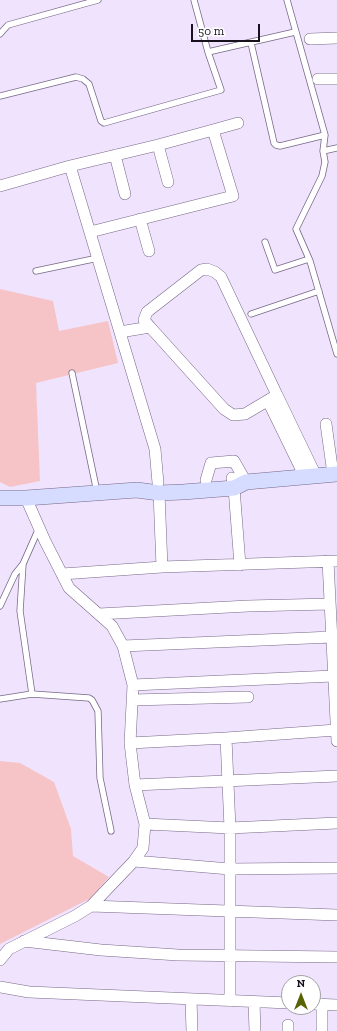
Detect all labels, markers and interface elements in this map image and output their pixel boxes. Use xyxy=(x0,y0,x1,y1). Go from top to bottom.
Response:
scale bar xyxy=(193,16,262,42)
text: 50 m xyxy=(198,24,224,38)
north arrow xyxy=(281,975,321,1015)
text: N xyxy=(297,977,305,990)

